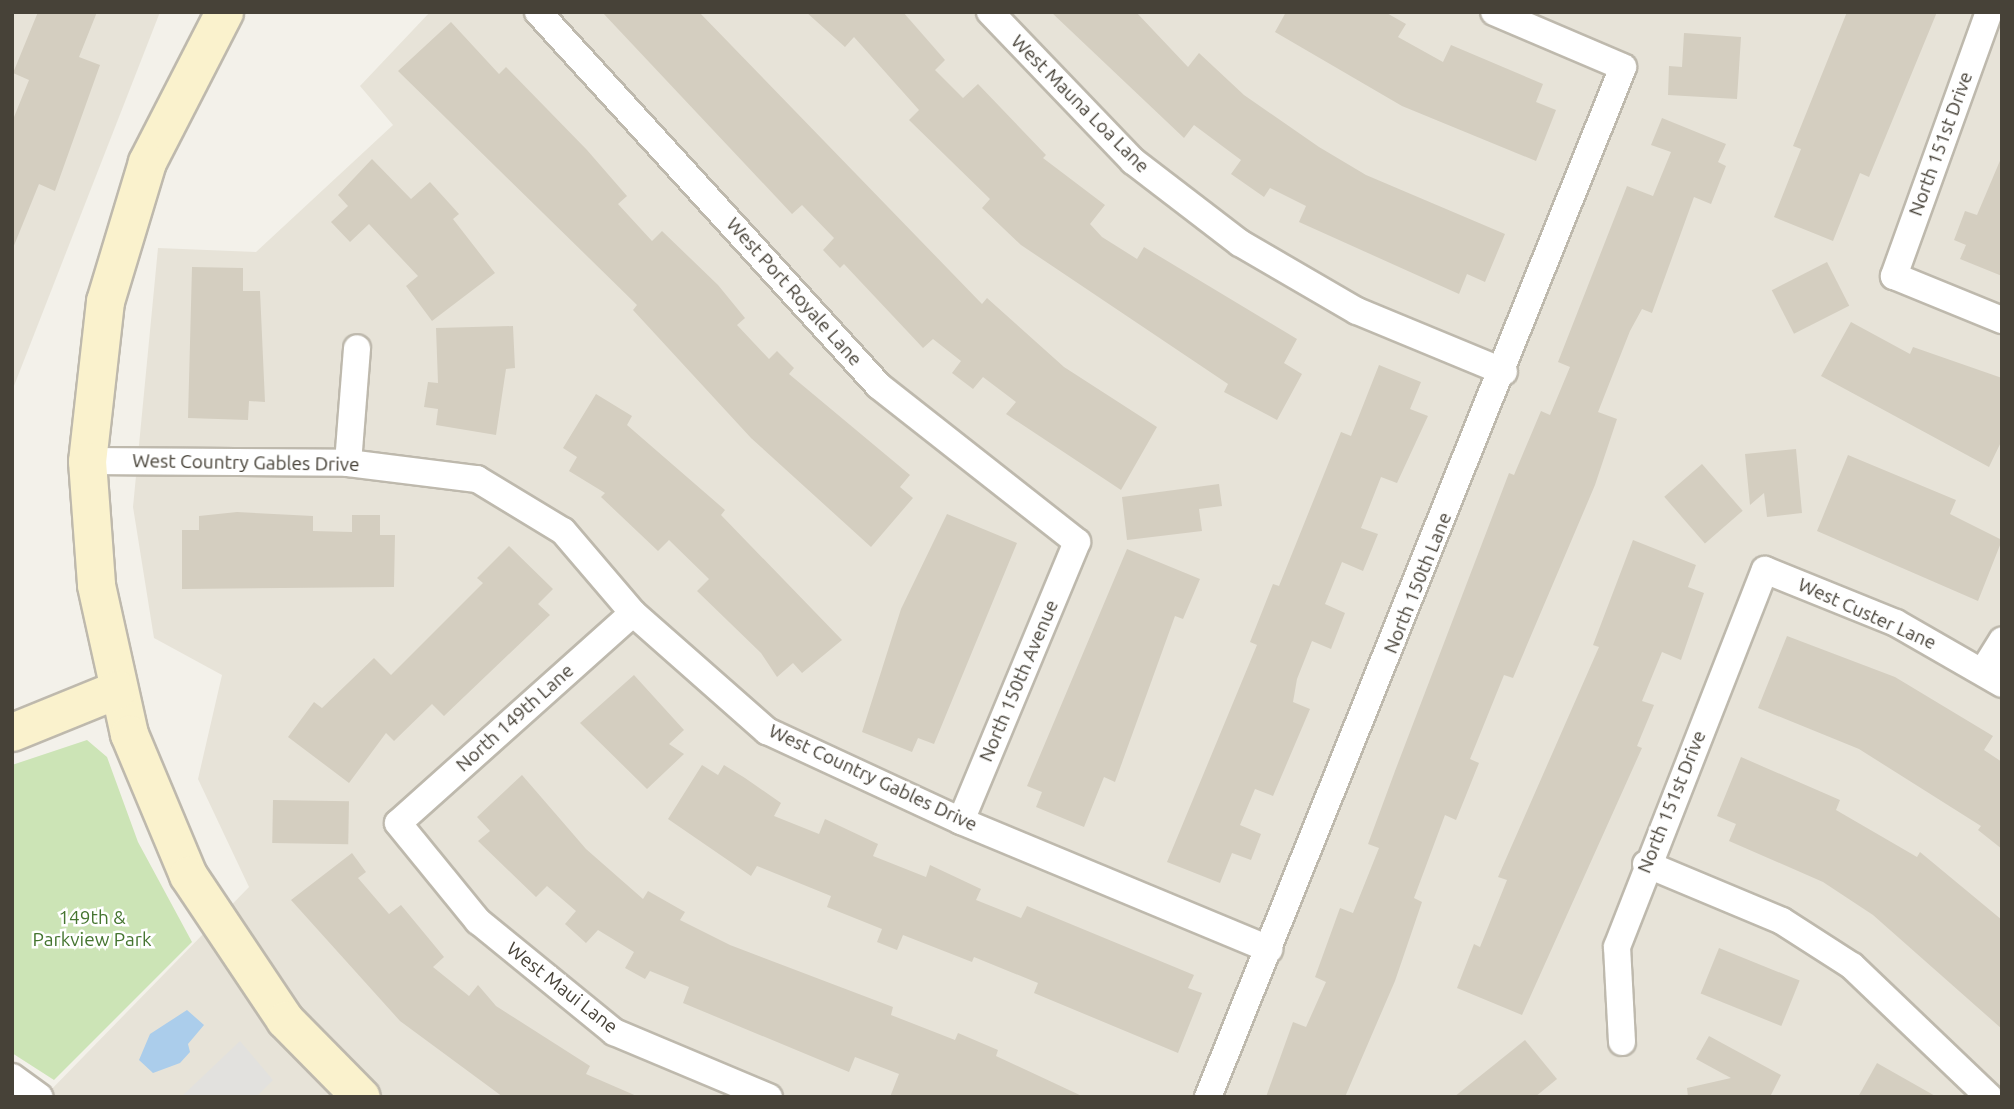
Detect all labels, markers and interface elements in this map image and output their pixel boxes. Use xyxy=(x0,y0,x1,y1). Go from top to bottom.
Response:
street label: West Mauna Loa Lane xyxy=(1006,30,1154,178)
street label: North 151st Drive xyxy=(1904,69,1978,219)
street label: West Port Royale Lane xyxy=(721,213,867,371)
street label: West Country Gables Drive xyxy=(132,450,360,476)
street label: North 150th Lane xyxy=(1379,509,1457,657)
street label: West Custer Lane xyxy=(1794,573,1940,655)
street label: North 150th Avenue xyxy=(975,597,1063,765)
street label: North 149th Lane xyxy=(452,659,578,777)
street label: West Country Gables Drive xyxy=(765,720,981,836)
street label: North 151st Drive xyxy=(1633,727,1711,877)
park label: 149th & Parkview Park xyxy=(32,907,152,951)
street label: West Maui Lane xyxy=(502,938,622,1038)

